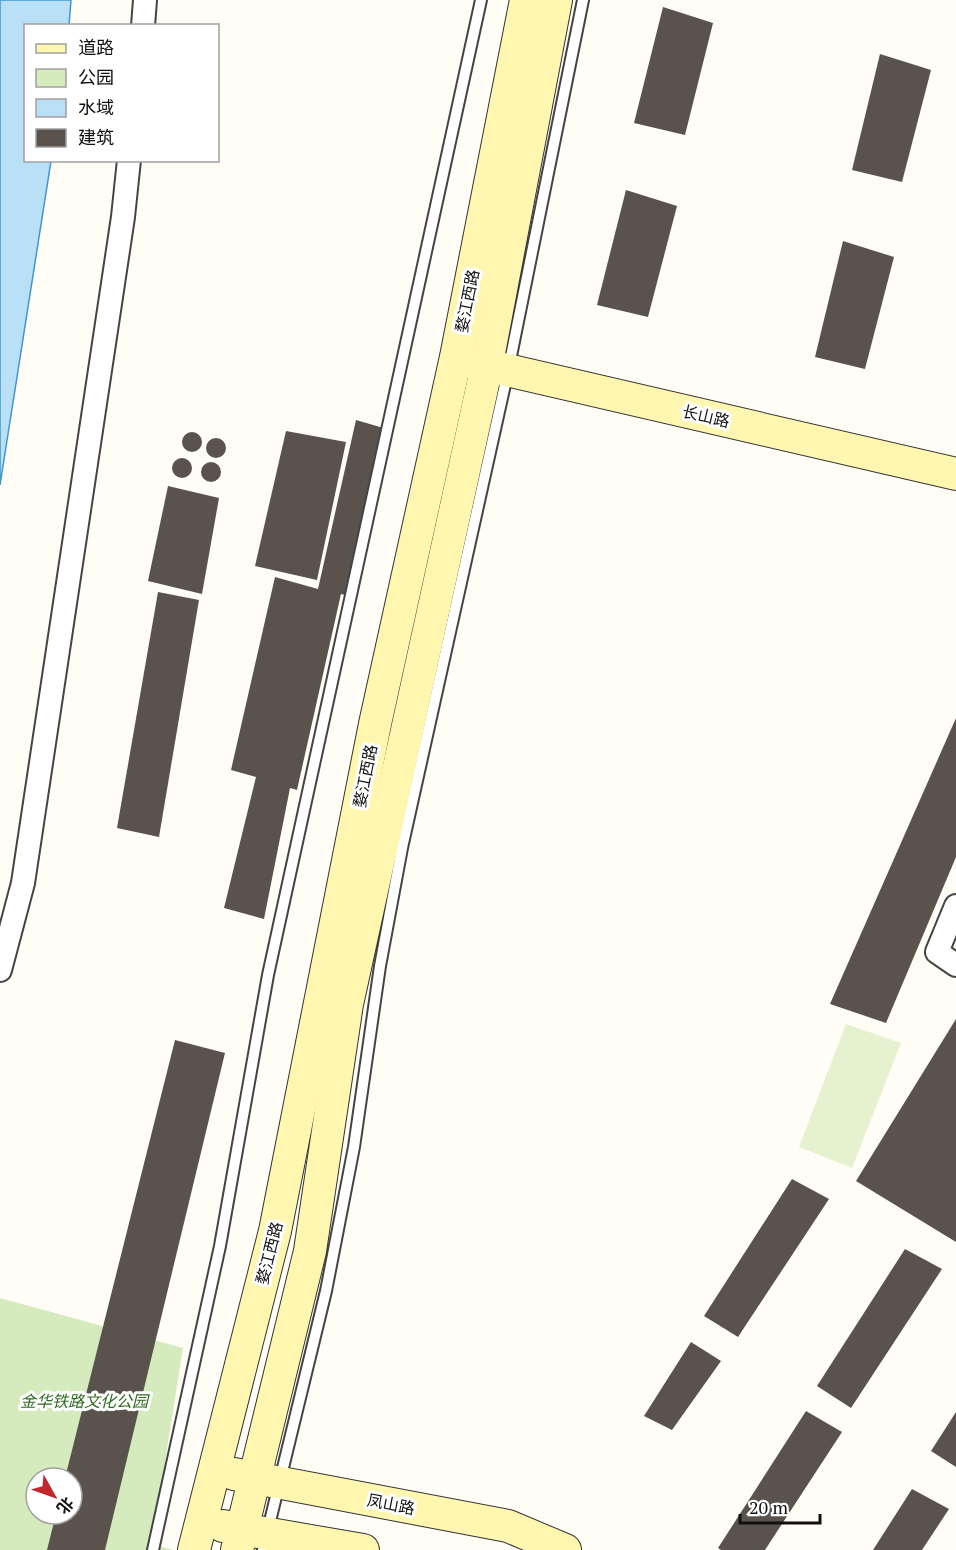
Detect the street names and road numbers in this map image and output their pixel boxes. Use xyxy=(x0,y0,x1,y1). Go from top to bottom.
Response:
street label: 婺江西路 xyxy=(450,267,484,335)
street label: 长山路 xyxy=(680,400,732,432)
street label: 婺江西路 xyxy=(348,742,382,810)
street label: 婺江西路 xyxy=(251,1219,287,1287)
street label: 凤山路 xyxy=(365,1489,417,1519)

